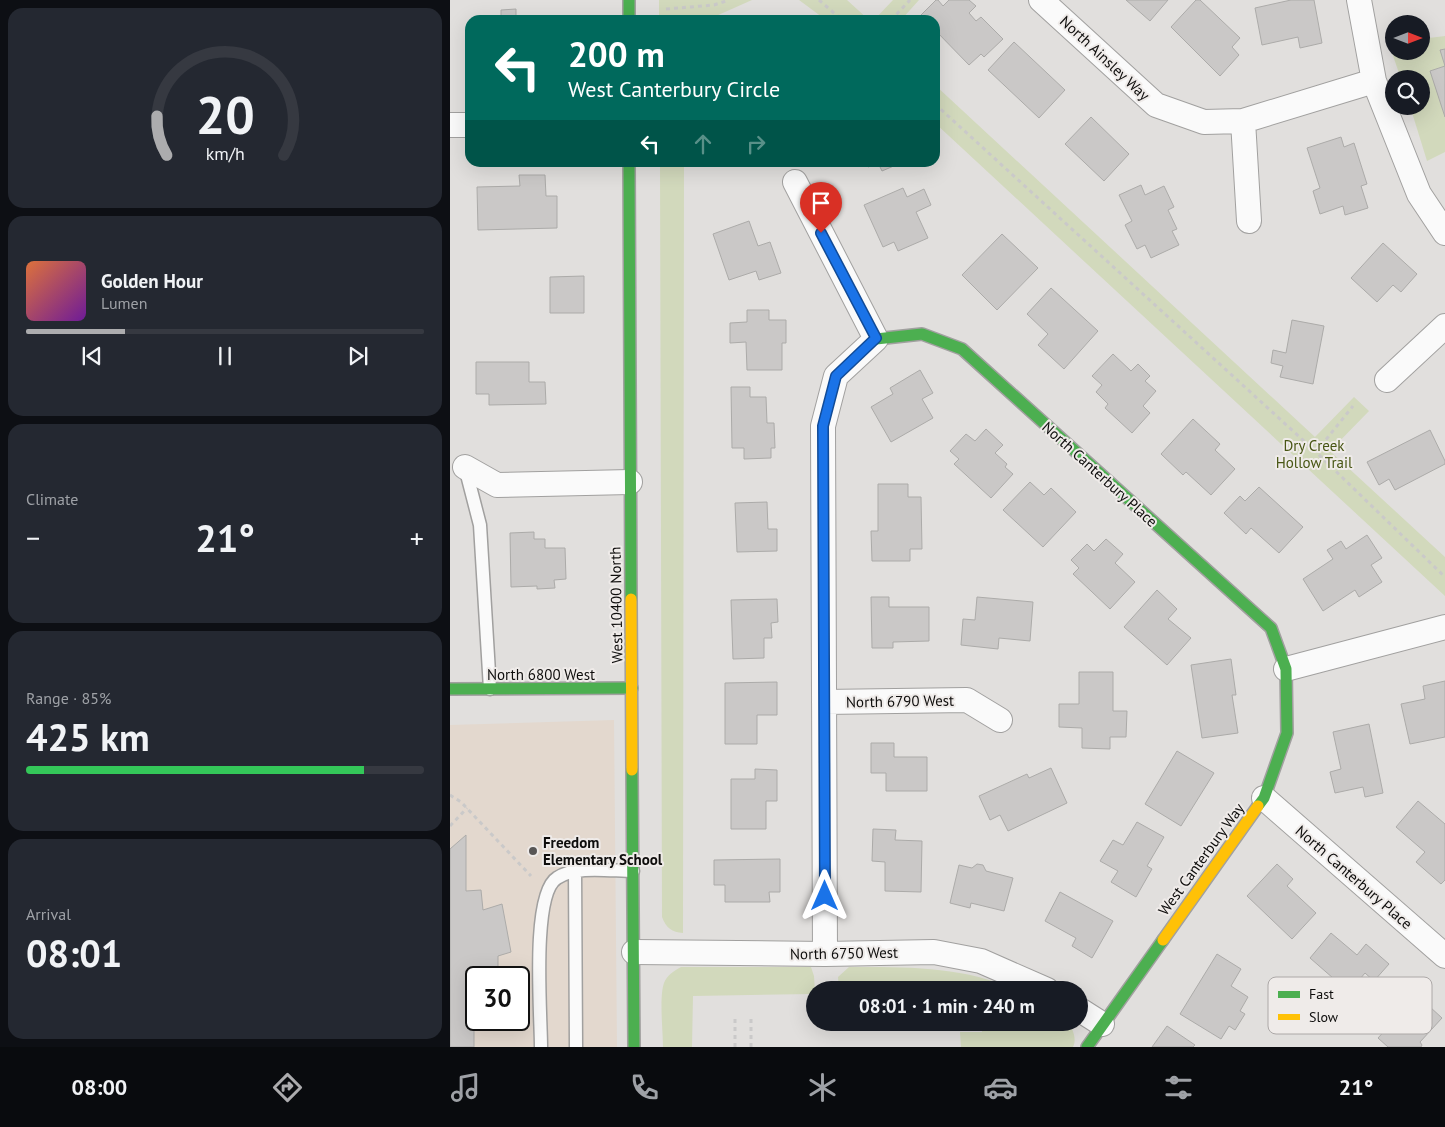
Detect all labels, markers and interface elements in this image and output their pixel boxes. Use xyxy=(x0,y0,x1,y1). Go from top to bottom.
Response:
street label: North Ainsley Way xyxy=(1056,12,1154,104)
north arrow xyxy=(1385,15,1430,60)
map controls xyxy=(1385,15,1430,115)
text: 200 m xyxy=(568,31,665,77)
icon: left xyxy=(485,35,550,100)
button: search xyxy=(1385,70,1430,115)
text: West Canterbury Circle xyxy=(568,75,780,103)
text: 20 xyxy=(196,81,254,148)
icon: left xyxy=(636,130,664,158)
icon: ahead xyxy=(689,130,717,158)
icon: right xyxy=(742,130,770,158)
text: km/h xyxy=(205,142,245,165)
pin xyxy=(800,182,842,233)
icon: arrive xyxy=(807,189,835,217)
text: Golden Hour xyxy=(101,269,203,293)
text: Lumen xyxy=(101,293,147,313)
icon: previous xyxy=(78,342,106,370)
icon: pause xyxy=(211,342,239,370)
icon: next xyxy=(344,342,372,370)
street label: North Canterbury Place xyxy=(1038,417,1162,531)
park label: Dry Creek Hollow Trail xyxy=(1276,436,1353,472)
text: Climate xyxy=(26,489,78,509)
text: 21° xyxy=(195,513,255,562)
text: − xyxy=(26,519,40,556)
text: + xyxy=(410,519,424,556)
street label: West 10400 North xyxy=(605,547,627,663)
street label: North 6800 West xyxy=(487,665,595,684)
text: Range · 85% xyxy=(26,688,111,708)
street label: North 6790 West xyxy=(846,691,954,711)
text: 425 km xyxy=(26,712,150,761)
street label: West Canterbury Way xyxy=(1154,799,1248,919)
street label: North Canterbury Place xyxy=(1292,821,1416,933)
place label: Freedom Elementary School xyxy=(543,833,663,869)
marker: Freedom Elementary School xyxy=(527,845,539,857)
position arrow xyxy=(798,869,850,921)
text: Arrival xyxy=(26,904,71,924)
text: 08:01 xyxy=(26,928,122,977)
street label: North 6750 West xyxy=(790,943,898,963)
speed limit sign: 30 xyxy=(465,966,530,1031)
legend xyxy=(1268,977,1432,1034)
text: Fast xyxy=(1309,985,1334,1003)
text: 08:01 · 1 min · 240 m xyxy=(859,994,1035,1018)
text: Slow xyxy=(1309,1008,1339,1026)
icon: directions xyxy=(270,1070,305,1105)
icon: music xyxy=(448,1070,483,1105)
icon: phone xyxy=(627,1070,662,1105)
icon: climate xyxy=(805,1070,840,1105)
icon: car xyxy=(983,1070,1018,1105)
icon: filters xyxy=(1161,1070,1196,1105)
text: 08:00 xyxy=(72,1073,127,1101)
text: 21° xyxy=(1339,1073,1373,1101)

